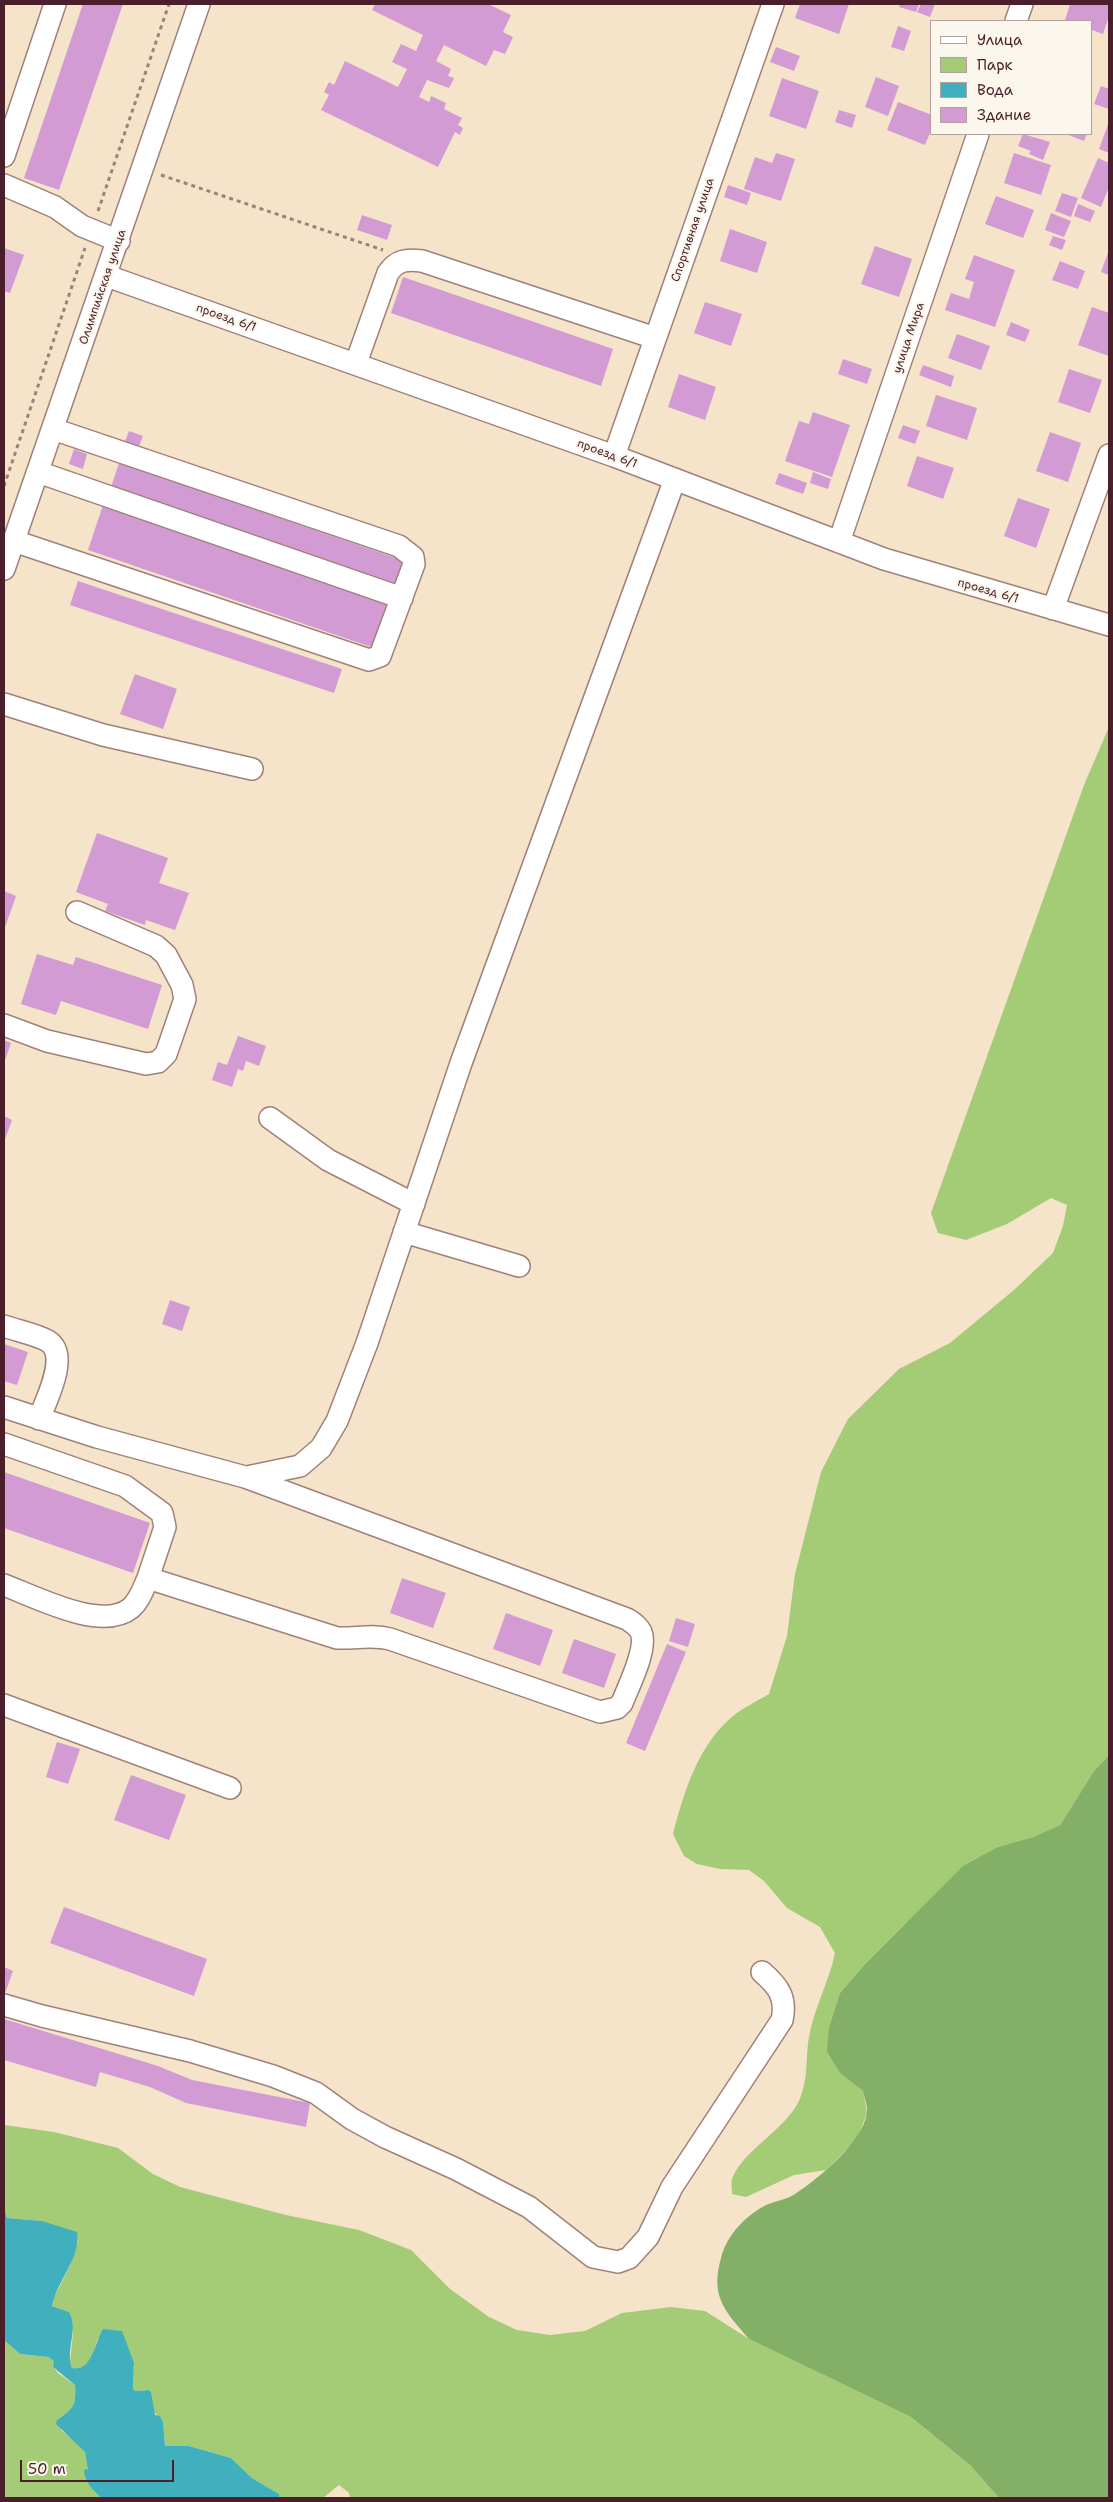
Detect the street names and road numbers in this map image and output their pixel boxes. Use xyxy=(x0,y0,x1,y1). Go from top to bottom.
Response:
street label: Спортивная улица xyxy=(668,176,718,284)
street label: Олимпийская улица xyxy=(76,227,130,347)
street label: проезд 6/1 xyxy=(194,301,258,335)
street label: улица Мира xyxy=(890,301,928,375)
street label: проезд 6/1 xyxy=(575,437,639,471)
street label: проезд 6/1 xyxy=(956,575,1020,607)

